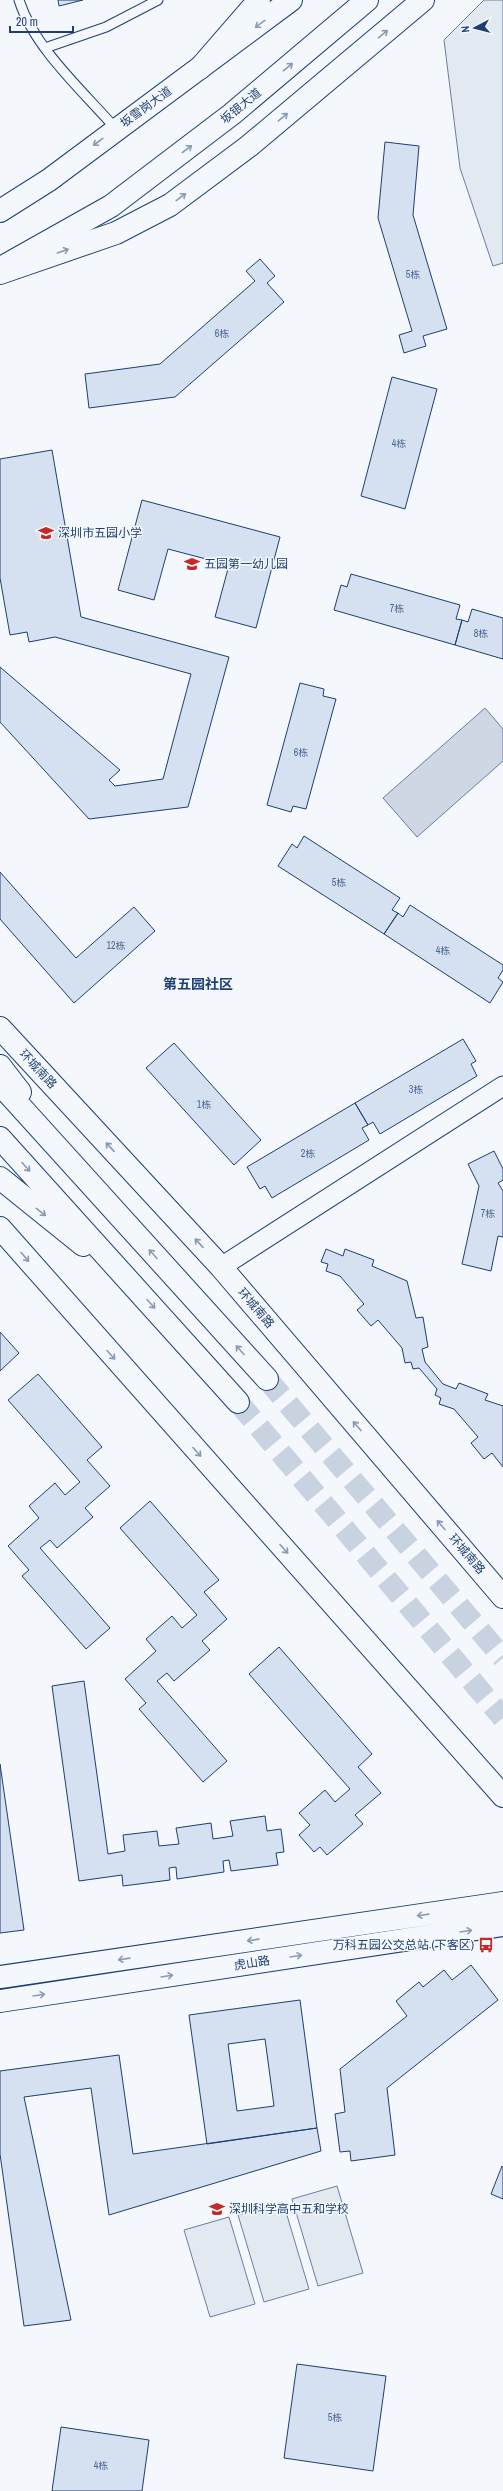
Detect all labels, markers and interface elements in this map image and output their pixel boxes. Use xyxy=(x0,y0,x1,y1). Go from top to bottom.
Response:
scale bar xyxy=(10,8,73,34)
north arrow xyxy=(455,8,495,48)
text: 20 m xyxy=(16,14,38,30)
one-way arrow xyxy=(255,20,266,28)
text: N xyxy=(458,25,472,33)
one-way arrow xyxy=(378,30,388,39)
one-way arrow xyxy=(283,63,293,72)
street label: 坂雪岗大道 xyxy=(117,83,175,131)
street label: 坂银大道 xyxy=(217,85,265,127)
one-way arrow xyxy=(278,113,289,122)
one-way arrow xyxy=(93,138,104,146)
one-way arrow xyxy=(181,144,192,153)
one-way arrow xyxy=(175,193,186,201)
one-way arrow xyxy=(57,247,69,255)
house number: 5栋 xyxy=(406,268,420,281)
house number: 6栋 xyxy=(215,327,229,340)
house number: 4栋 xyxy=(392,437,406,450)
school or university icon: 深圳市五园小学 xyxy=(37,524,55,542)
place label: 深圳市五园小学 xyxy=(58,525,142,541)
school or university icon: 五园第一幼儿园 xyxy=(183,555,201,573)
place label: 五园第一幼儿园 xyxy=(204,556,288,572)
house number: 7栋 xyxy=(390,602,404,615)
house number: 8栋 xyxy=(474,627,488,640)
house number: 6栋 xyxy=(294,746,308,759)
house number: 5栋 xyxy=(332,876,346,889)
house number: 12栋 xyxy=(106,939,126,952)
house number: 4栋 xyxy=(436,944,450,957)
district label: 第五园社区 xyxy=(163,975,233,993)
street label: 环城南路 xyxy=(16,1046,60,1092)
house number: 3栋 xyxy=(409,1083,423,1096)
house number: 1栋 xyxy=(197,1098,211,1111)
one-way arrow xyxy=(106,1142,115,1152)
house number: 2栋 xyxy=(301,1147,315,1160)
one-way arrow xyxy=(22,1162,31,1172)
one-way arrow xyxy=(35,1207,46,1216)
house number: 7栋 xyxy=(481,1207,495,1220)
one-way arrow xyxy=(194,1238,203,1248)
one-way arrow xyxy=(149,1249,158,1259)
one-way arrow xyxy=(21,1252,30,1263)
street label: 环城南路 xyxy=(234,1285,278,1331)
one-way arrow xyxy=(147,1299,156,1310)
one-way arrow xyxy=(236,1345,245,1355)
one-way arrow xyxy=(106,1350,116,1360)
one-way arrow xyxy=(352,1420,361,1431)
one-way arrow xyxy=(193,1447,202,1457)
one-way arrow xyxy=(437,1519,446,1530)
street label: 环城南路 xyxy=(445,1531,489,1577)
one-way arrow xyxy=(279,1544,288,1555)
one-way arrow xyxy=(417,1911,430,1919)
one-way arrow xyxy=(459,1927,472,1935)
one-way arrow xyxy=(247,1936,260,1944)
bus stop icon: 万科五园公交总站 (下客区) xyxy=(477,1936,495,1954)
place label: 万科五园公交总站 (下客区) xyxy=(333,1937,474,1953)
street label: 虎山路 xyxy=(233,1952,271,1974)
one-way arrow xyxy=(289,1952,302,1960)
one-way arrow xyxy=(118,1955,131,1963)
one-way arrow xyxy=(160,1972,173,1980)
one-way arrow xyxy=(32,1991,45,1999)
school or university icon: 深圳科学高中五和学校 xyxy=(208,2200,226,2218)
place label: 深圳科学高中五和学校 xyxy=(229,2201,349,2217)
house number: 5栋 xyxy=(328,2411,342,2424)
house number: 4栋 xyxy=(94,2459,108,2472)

